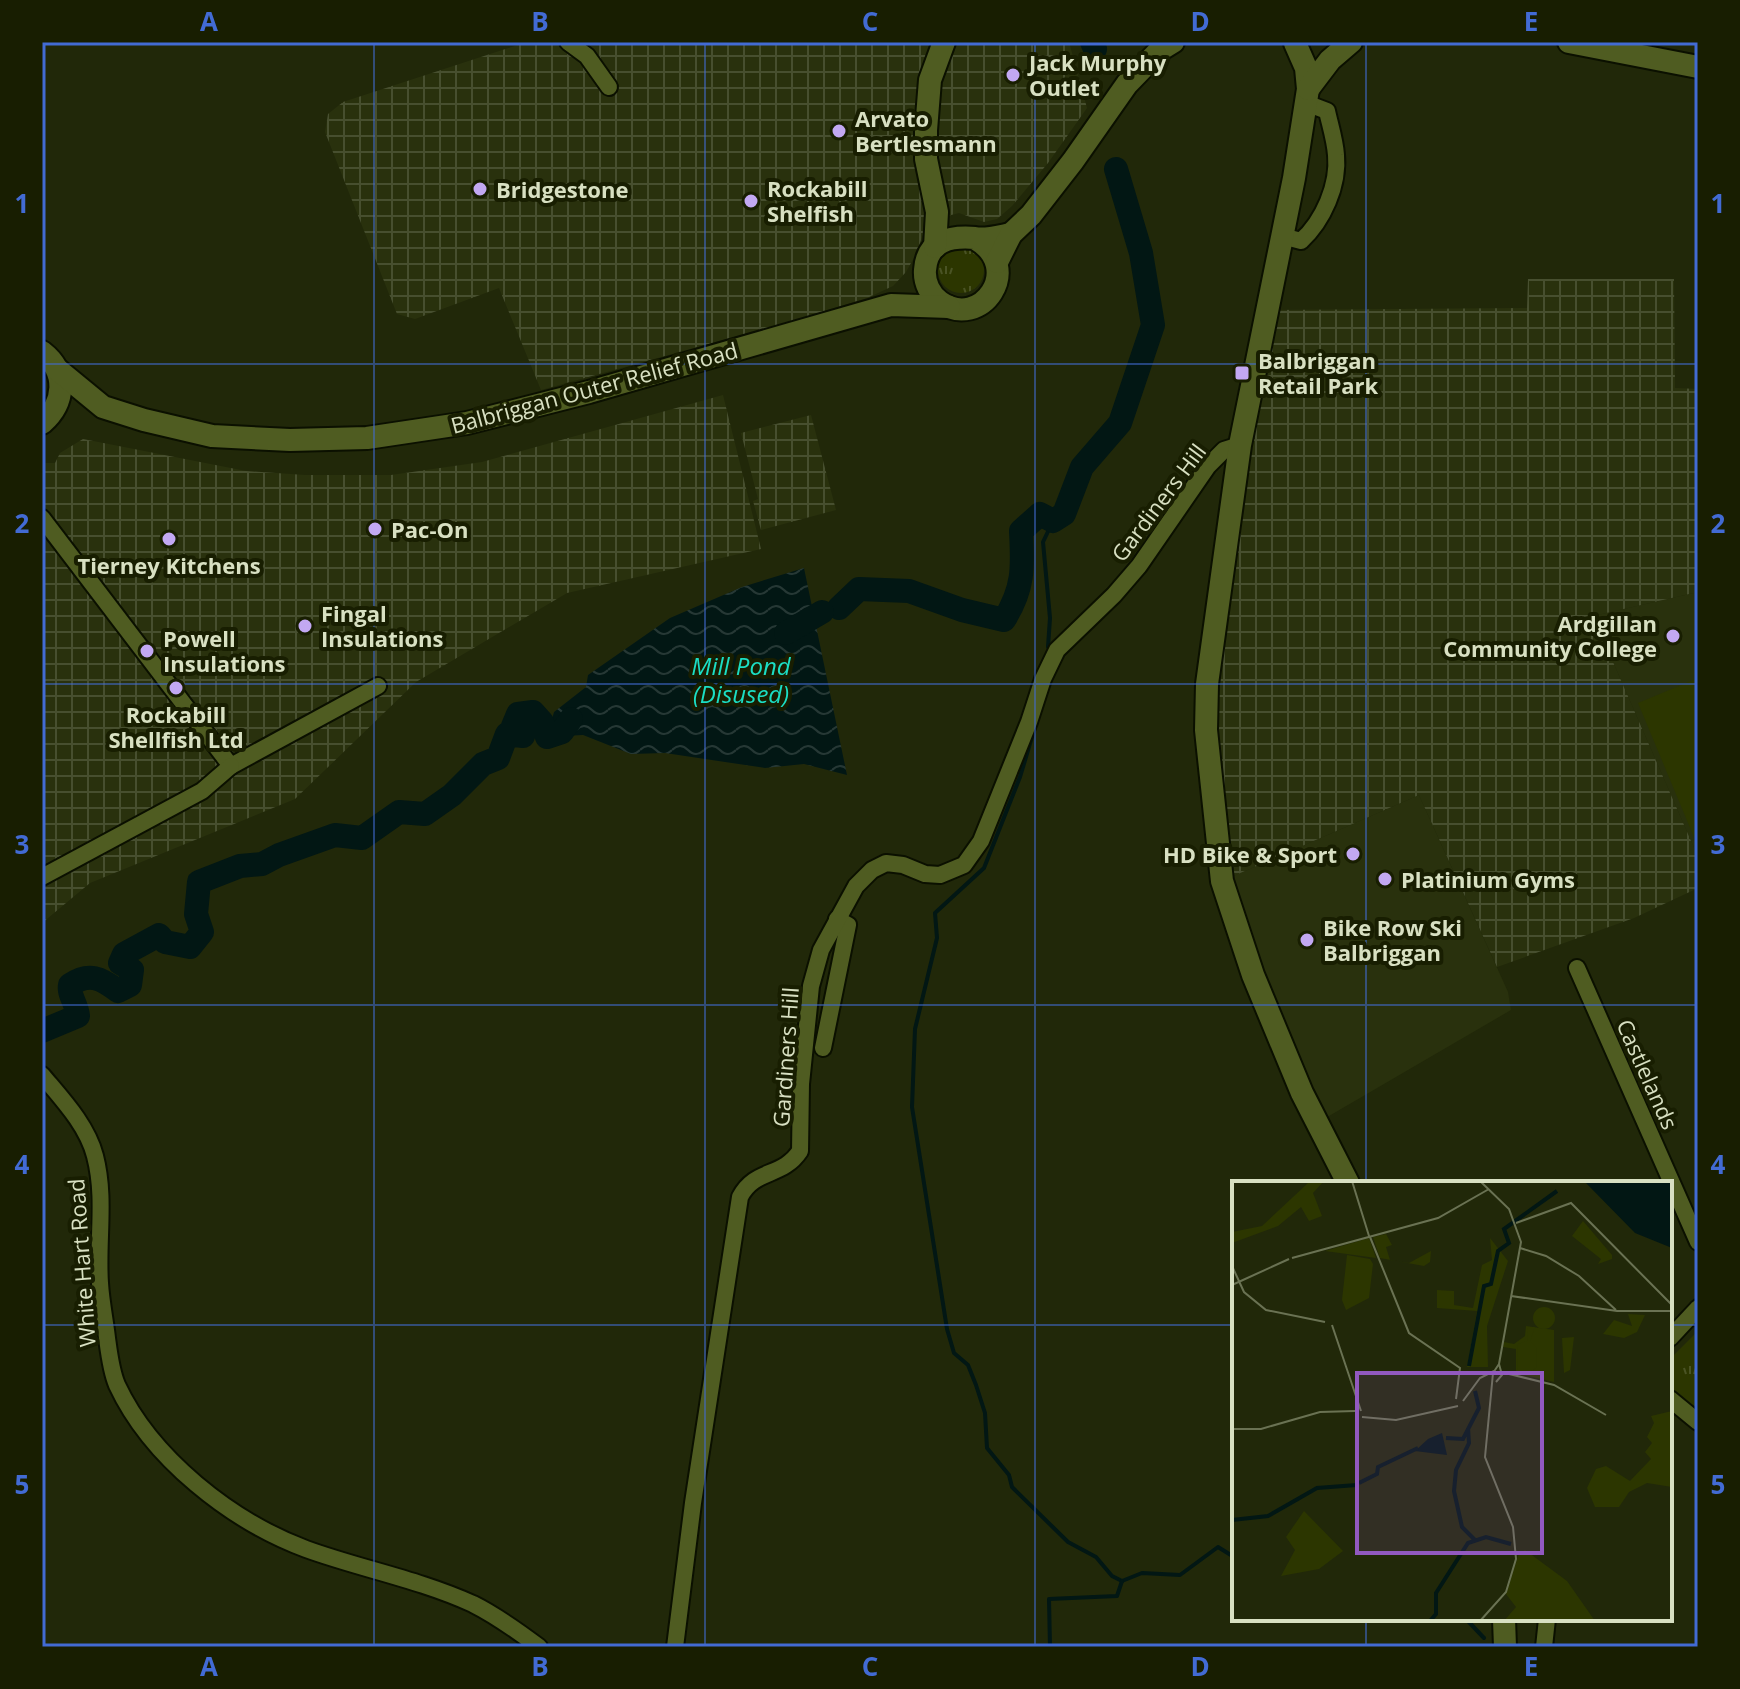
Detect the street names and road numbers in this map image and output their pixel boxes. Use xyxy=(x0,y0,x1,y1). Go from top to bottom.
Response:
street label: Balbriggan Outer Relief Road xyxy=(447,334,741,440)
street label: Gardiners Hill xyxy=(1104,437,1212,567)
street label: Gardiners Hill xyxy=(765,986,805,1128)
street label: Castlelands xyxy=(1610,1014,1686,1134)
street label: White Hart Road xyxy=(60,1178,102,1348)

